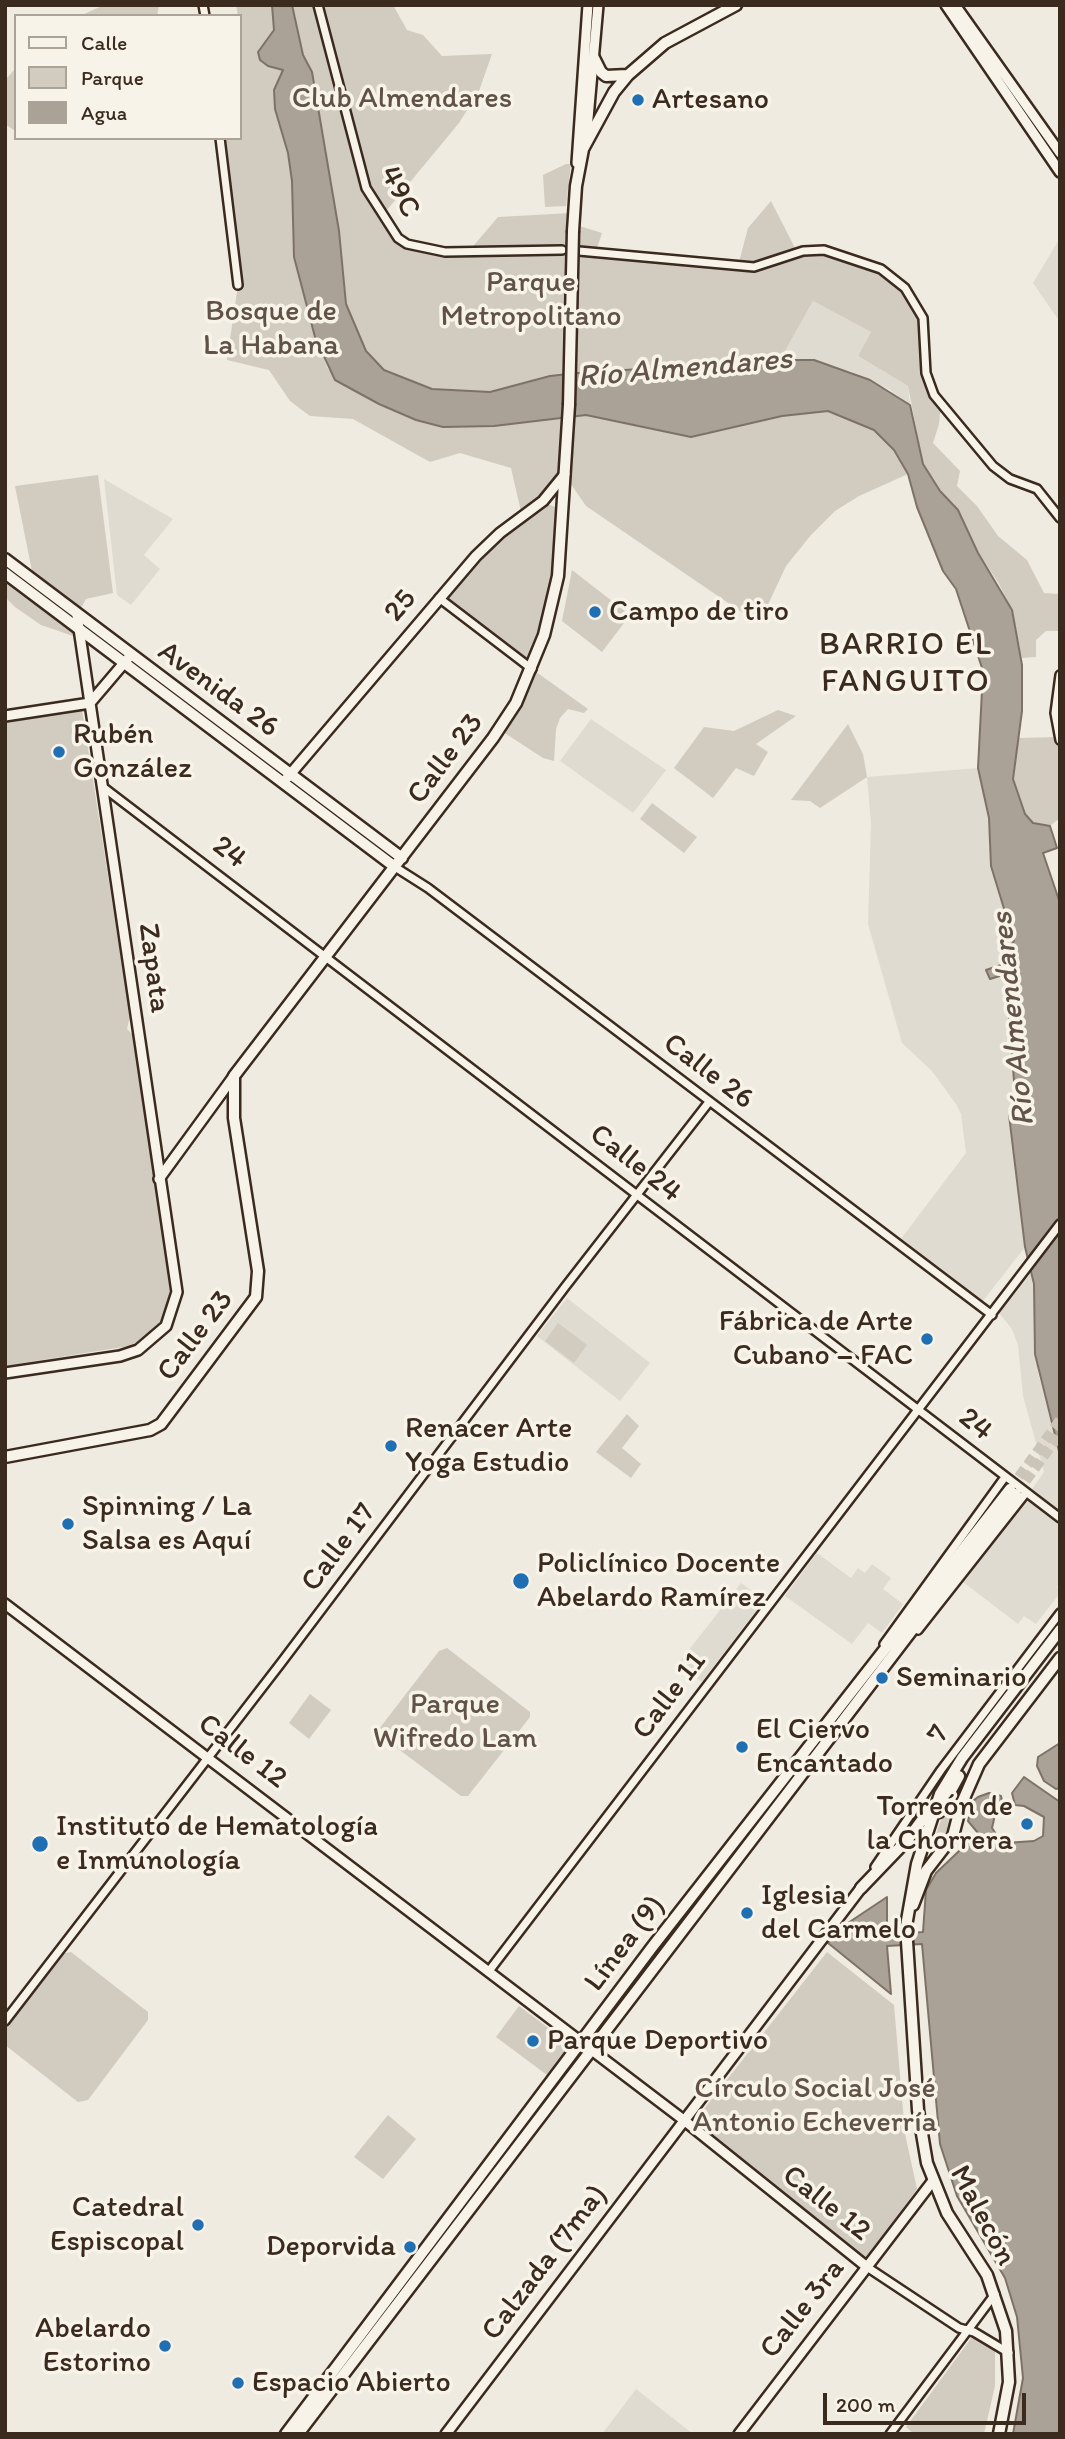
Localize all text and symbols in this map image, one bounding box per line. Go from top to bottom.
legend [14,14,242,140]
text: Calle [81,30,127,55]
text: Parque [81,65,144,90]
park label: Club Almendares [292,81,512,117]
place label: Artesano [652,82,769,118]
marker: Artesano [630,92,646,108]
text: Agua [81,100,127,125]
street label: 49C [371,160,427,224]
park label: Parque Metropolitano [440,265,622,336]
park label: Bosque de La Habana [203,294,339,364]
water label: Río Almendares [576,340,794,398]
street label: 25 [377,582,425,630]
place label: Campo de tiro [609,594,789,630]
marker: Campo de tiro [587,604,603,620]
district label: BARRIO EL FANGUITO [822,627,990,702]
street label: Avenida 26 [150,634,286,746]
street label: Calle 23 [400,706,492,812]
place label: Rubén González [73,717,192,788]
marker: Rubén González [51,744,67,760]
street label: 24 [205,828,253,878]
water label: Río Almendares [984,910,1044,1128]
street label: Zapata [129,921,177,1015]
street label: Calle 26 [655,1026,761,1118]
street label: Calle 24 [582,1117,688,1211]
street label: Calle 23 [150,1283,242,1389]
place label: Fábrica de Arte Cubano – FAC [719,1304,913,1374]
marker: Fábrica de Arte Cubano – FAC [919,1331,935,1347]
street label: 24 [951,1400,999,1450]
place label: Renacer Arte Yoga Estudio [405,1411,572,1482]
marker: Renacer Arte Yoga Estudio [383,1438,399,1454]
place label: Spinning / La Salsa es Aquí [82,1489,252,1560]
street label: Calle 17 [294,1497,384,1599]
marker: Spinning / La Salsa es Aquí [60,1516,76,1532]
place label: Policlínico Docente Abelardo Ramírez [537,1546,780,1616]
marker: Policlínico Docente Abelardo Ramírez [511,1571,531,1591]
street label: Calle 11 [625,1645,715,1747]
place label: Seminario [896,1660,1026,1696]
marker: Seminario [874,1670,890,1686]
park label: Parque Wifredo Lam [373,1687,537,1758]
street label: Calle 12 [190,1707,294,1797]
place label: El Ciervo Encantado [756,1712,893,1782]
street label: 7 [920,1718,958,1752]
marker: El Ciervo Encantado [734,1739,750,1755]
place label: Torreón de la Chorrera [866,1789,1013,1860]
place label: Instituto de Hematología e Inmunología [56,1809,378,1880]
marker: Torreón de la Chorrera [1019,1816,1035,1832]
marker: Instituto de Hematología e Inmunología [30,1834,50,1854]
place label: Iglesia del Carmelo [761,1878,916,1948]
street label: Línea (9) [577,1889,673,1999]
marker: Iglesia del Carmelo [739,1905,755,1921]
place label: Parque Deportivo [547,2023,768,2059]
marker: Parque Deportivo [525,2033,541,2049]
park label: Círculo Social José Antonio Echeverría [693,2071,937,2142]
street label: Calle 12 [774,2158,878,2250]
street label: Malecón [941,2160,1023,2272]
street label: Calzada (7ma) [475,2178,615,2348]
place label: Catedral Espiscopal [50,2190,184,2260]
marker: Catedral Espiscopal [190,2217,206,2233]
place label: Deporvida [266,2229,396,2265]
marker: Deporvida [402,2239,418,2255]
street label: Calle 3ra [753,2252,853,2366]
place label: Abelardo Estorino [35,2311,151,2382]
marker: Abelardo Estorino [157,2338,173,2354]
place label: Espacio Abierto [252,2365,451,2401]
marker: Espacio Abierto [230,2375,246,2391]
scale bar [827,2380,1030,2424]
text: 200 m [836,2392,895,2417]

